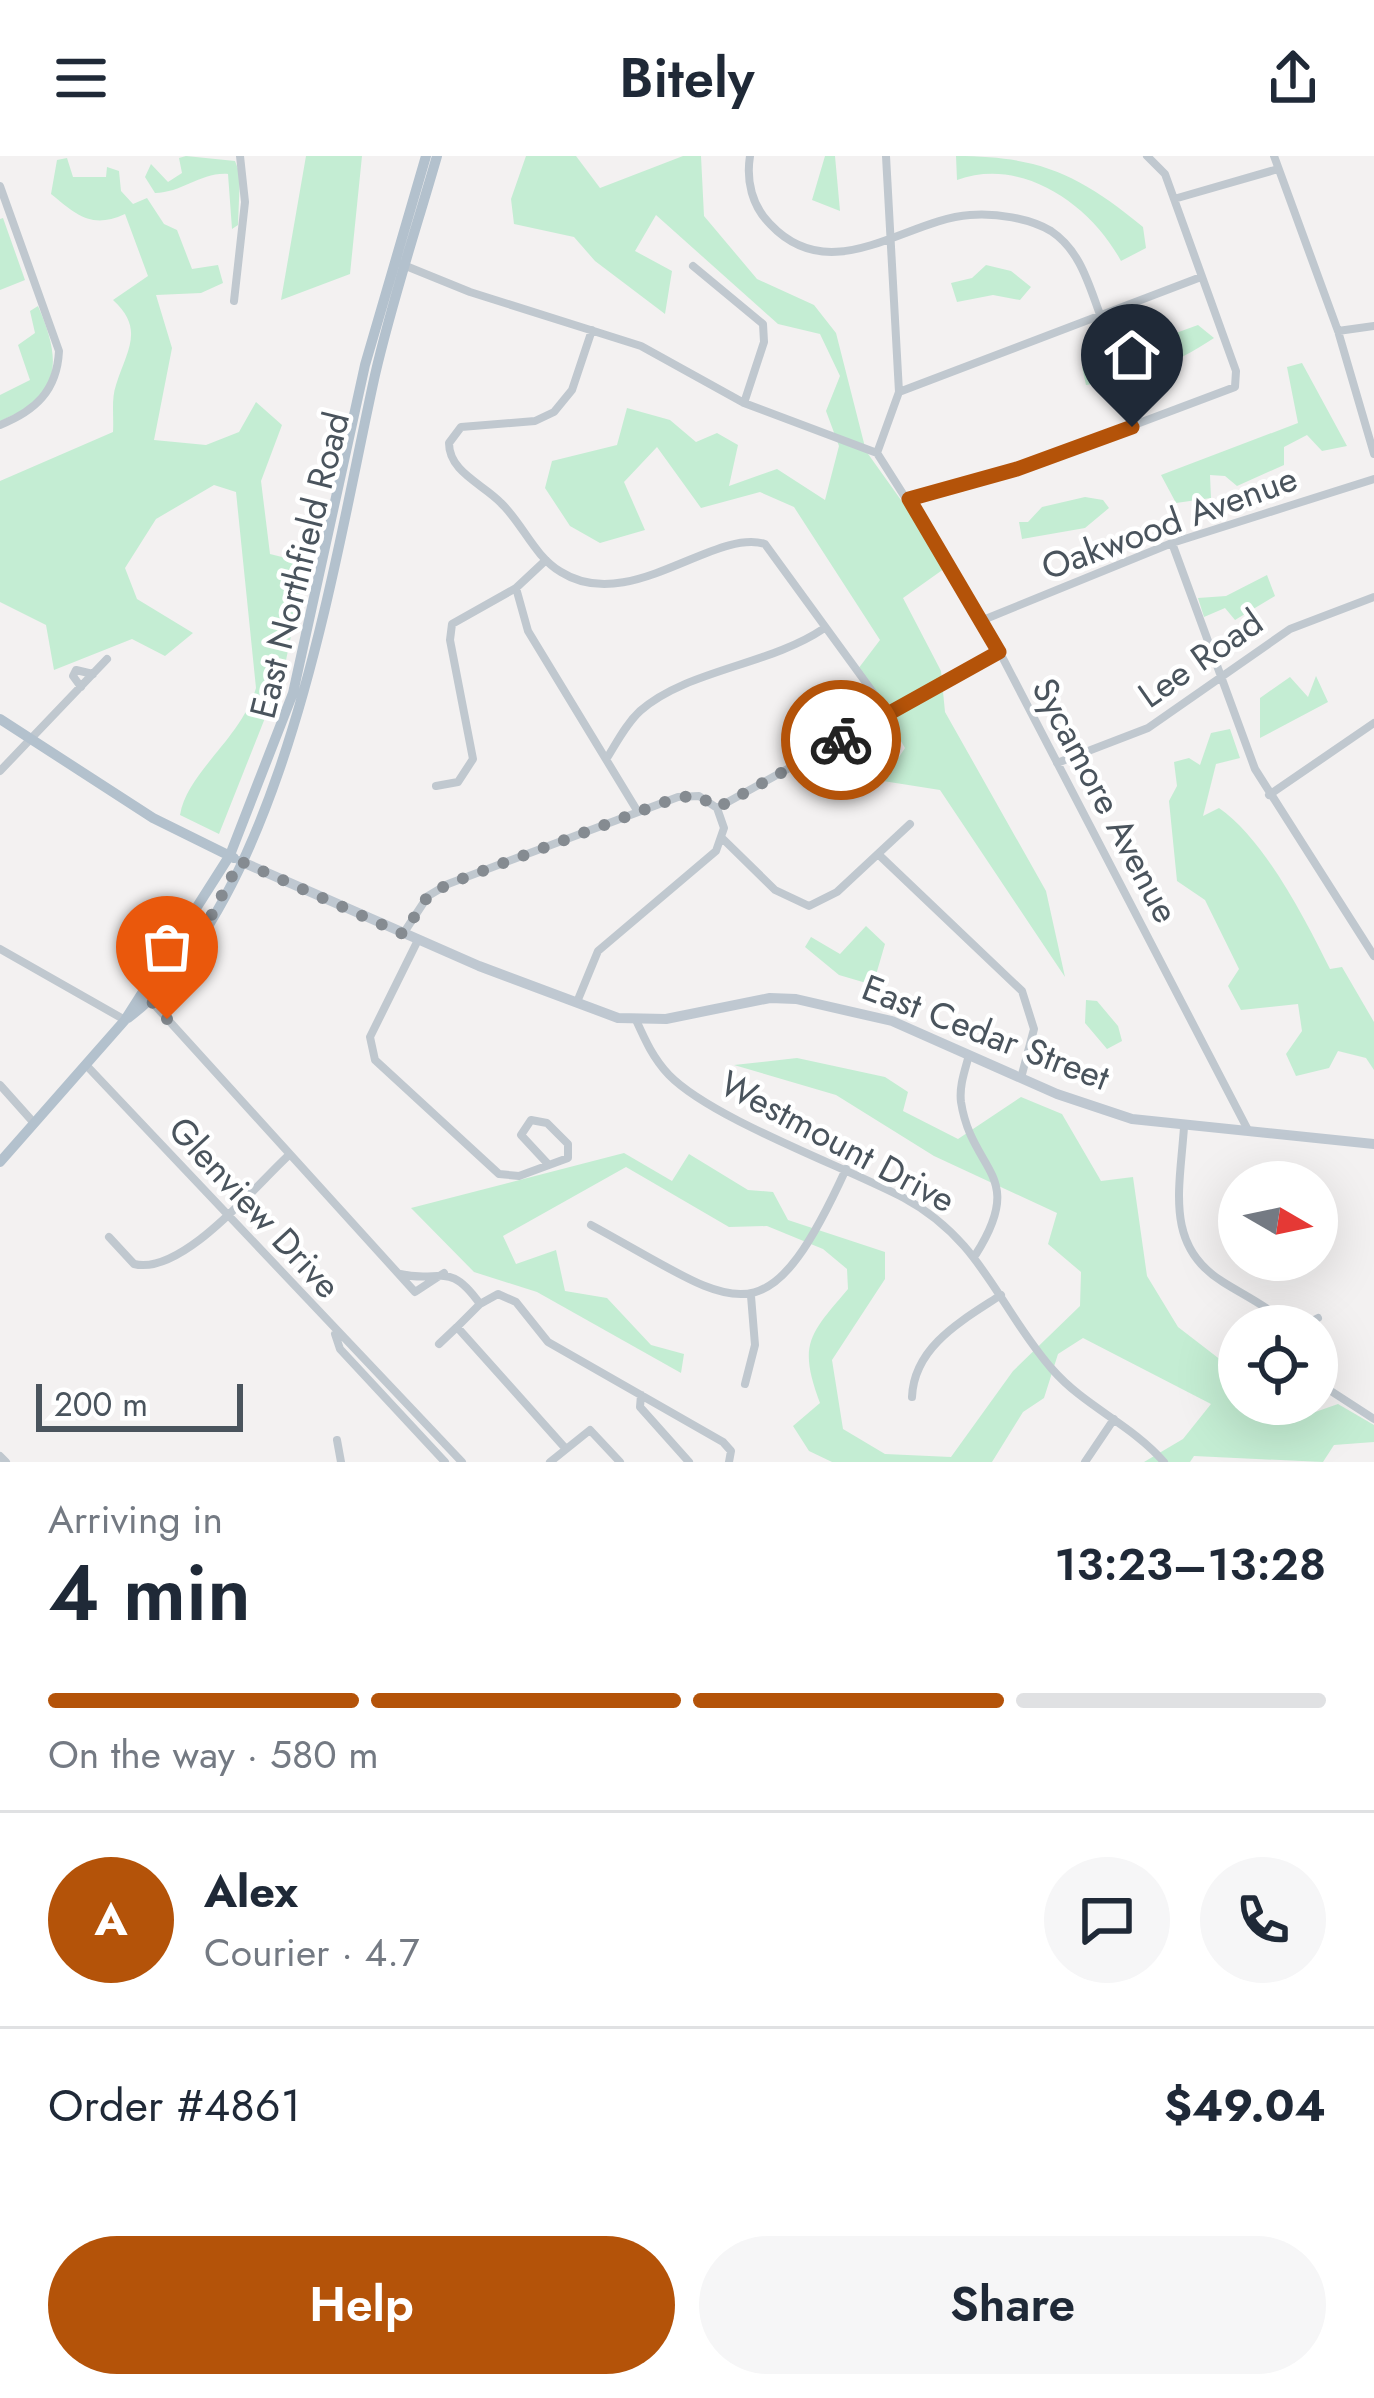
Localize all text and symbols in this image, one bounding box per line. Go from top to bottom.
text: Bitely [619,39,755,117]
icon: menu [48,45,114,111]
icon: share [1260,45,1326,111]
pin [1081,304,1183,427]
icon: home [1099,322,1165,388]
street label: East Northfield Road [236,406,362,724]
street label: Oakwood Avenue [1034,452,1304,592]
street label: Lee Road [1127,596,1273,720]
street label: Sycamore Avenue [1020,668,1192,932]
courier [781,680,901,800]
icon: bike [808,707,874,773]
pin [116,896,218,1019]
icon: bag [134,914,200,980]
street label: East Cedar Street [855,961,1118,1103]
street label: Westmount Drive [711,1057,965,1225]
street label: Glenview Drive [157,1104,353,1310]
north arrow [1218,1161,1338,1281]
map controls [1218,1161,1338,1425]
button: locate [1218,1305,1338,1425]
scale bar [36,1378,243,1431]
text: 200 m [54,1381,148,1428]
text: Arriving in [48,1491,223,1548]
text: 13:23–13:28 [1055,1532,1326,1597]
text: 4 min [48,1537,251,1649]
text: On the way · 580 m [48,1726,379,1783]
button: chat [1044,1857,1170,1983]
button: phone [1200,1857,1326,1983]
text: Alex [204,1859,298,1924]
text: A [94,1887,128,1952]
text: Courier · 4.7 [204,1924,419,1981]
text: Order #4861 [48,2073,301,2138]
text: $49.04 [1164,2073,1326,2138]
button: Help [48,2236,675,2374]
button: Share [699,2236,1326,2374]

